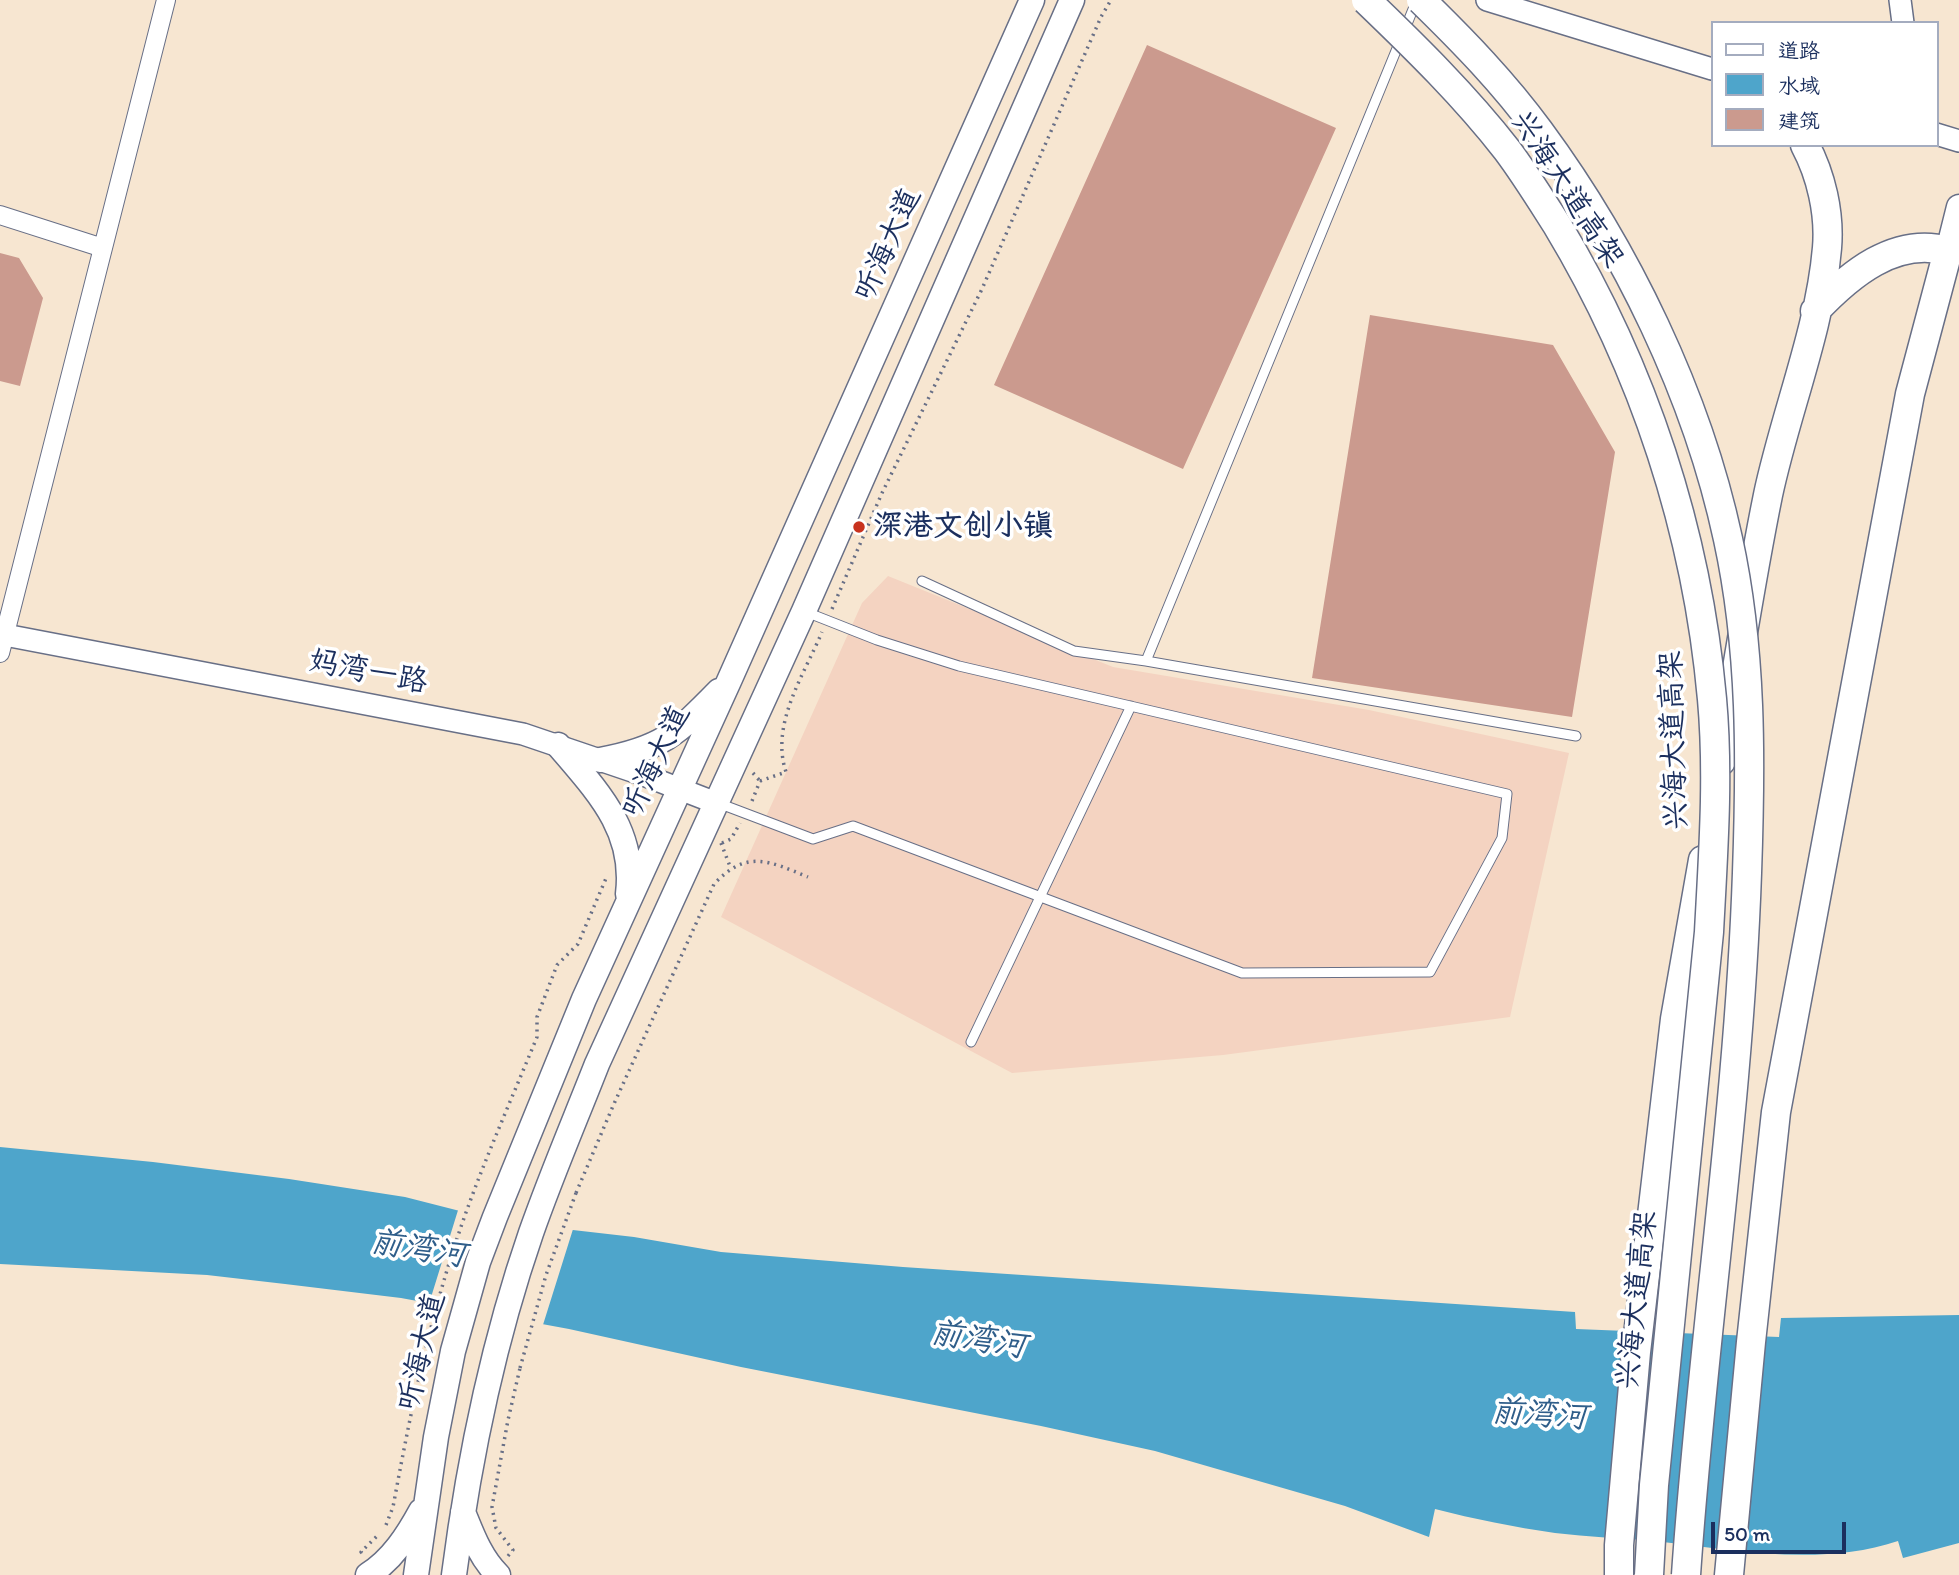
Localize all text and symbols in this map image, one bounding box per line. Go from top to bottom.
legend [1710,21,1938,147]
text: 道路 [1778,38,1820,63]
text: 水域 [1778,73,1820,98]
street label: 兴海大道高架 [1502,105,1630,275]
text: 建筑 [1778,108,1820,133]
street label: 听海大道 [848,183,930,307]
place label: 深港文创小镇 [873,509,1053,545]
marker: 深港文创小镇 [851,519,867,535]
street label: 妈湾一路 [306,644,430,702]
street label: 兴海大道高架 [1654,649,1696,831]
street label: 听海大道 [615,700,699,824]
street label: 兴海大道高架 [1611,1209,1665,1391]
water label: 前湾河 [368,1224,468,1276]
street label: 听海大道 [392,1289,454,1415]
water label: 前湾河 [928,1315,1028,1367]
water label: 前湾河 [1490,1393,1588,1439]
scale bar [1714,1508,1849,1552]
text: 50 m [1724,1521,1770,1546]

